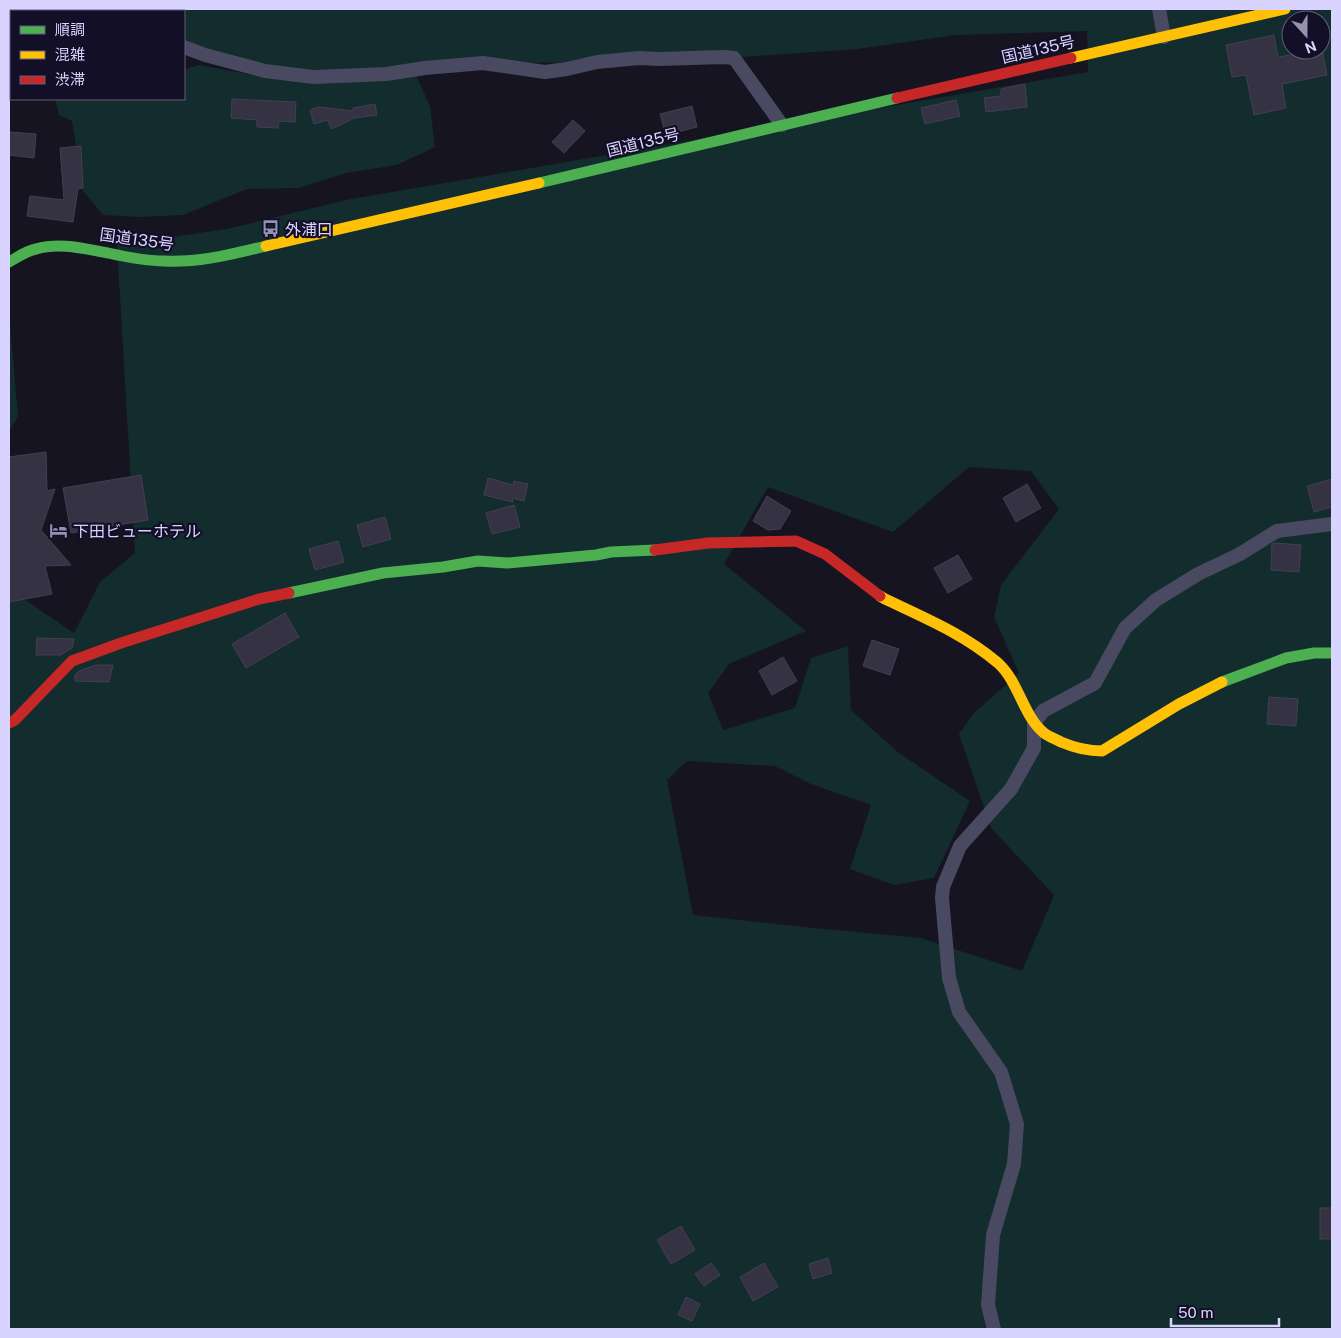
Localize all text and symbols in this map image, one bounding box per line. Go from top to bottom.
legend [10,10,185,100]
north arrow [1281,10,1331,60]
text: 順調 [55,21,85,38]
street label: 国道135号 [1000,32,1077,67]
text: N [1303,38,1319,57]
text: 混雑 [55,46,85,63]
text: 渋滞 [55,71,85,88]
street label: 国道135号 [605,124,682,161]
bus stop icon: 外浦口 [261,219,281,239]
place label: 外浦口 [285,220,333,239]
street label: 国道135号 [99,225,175,254]
hotel icon: 下田ビューホテル [49,521,69,541]
place label: 下田ビューホテル [73,522,201,541]
scale bar [1171,1296,1278,1328]
text: 50 m [1178,1304,1213,1321]

